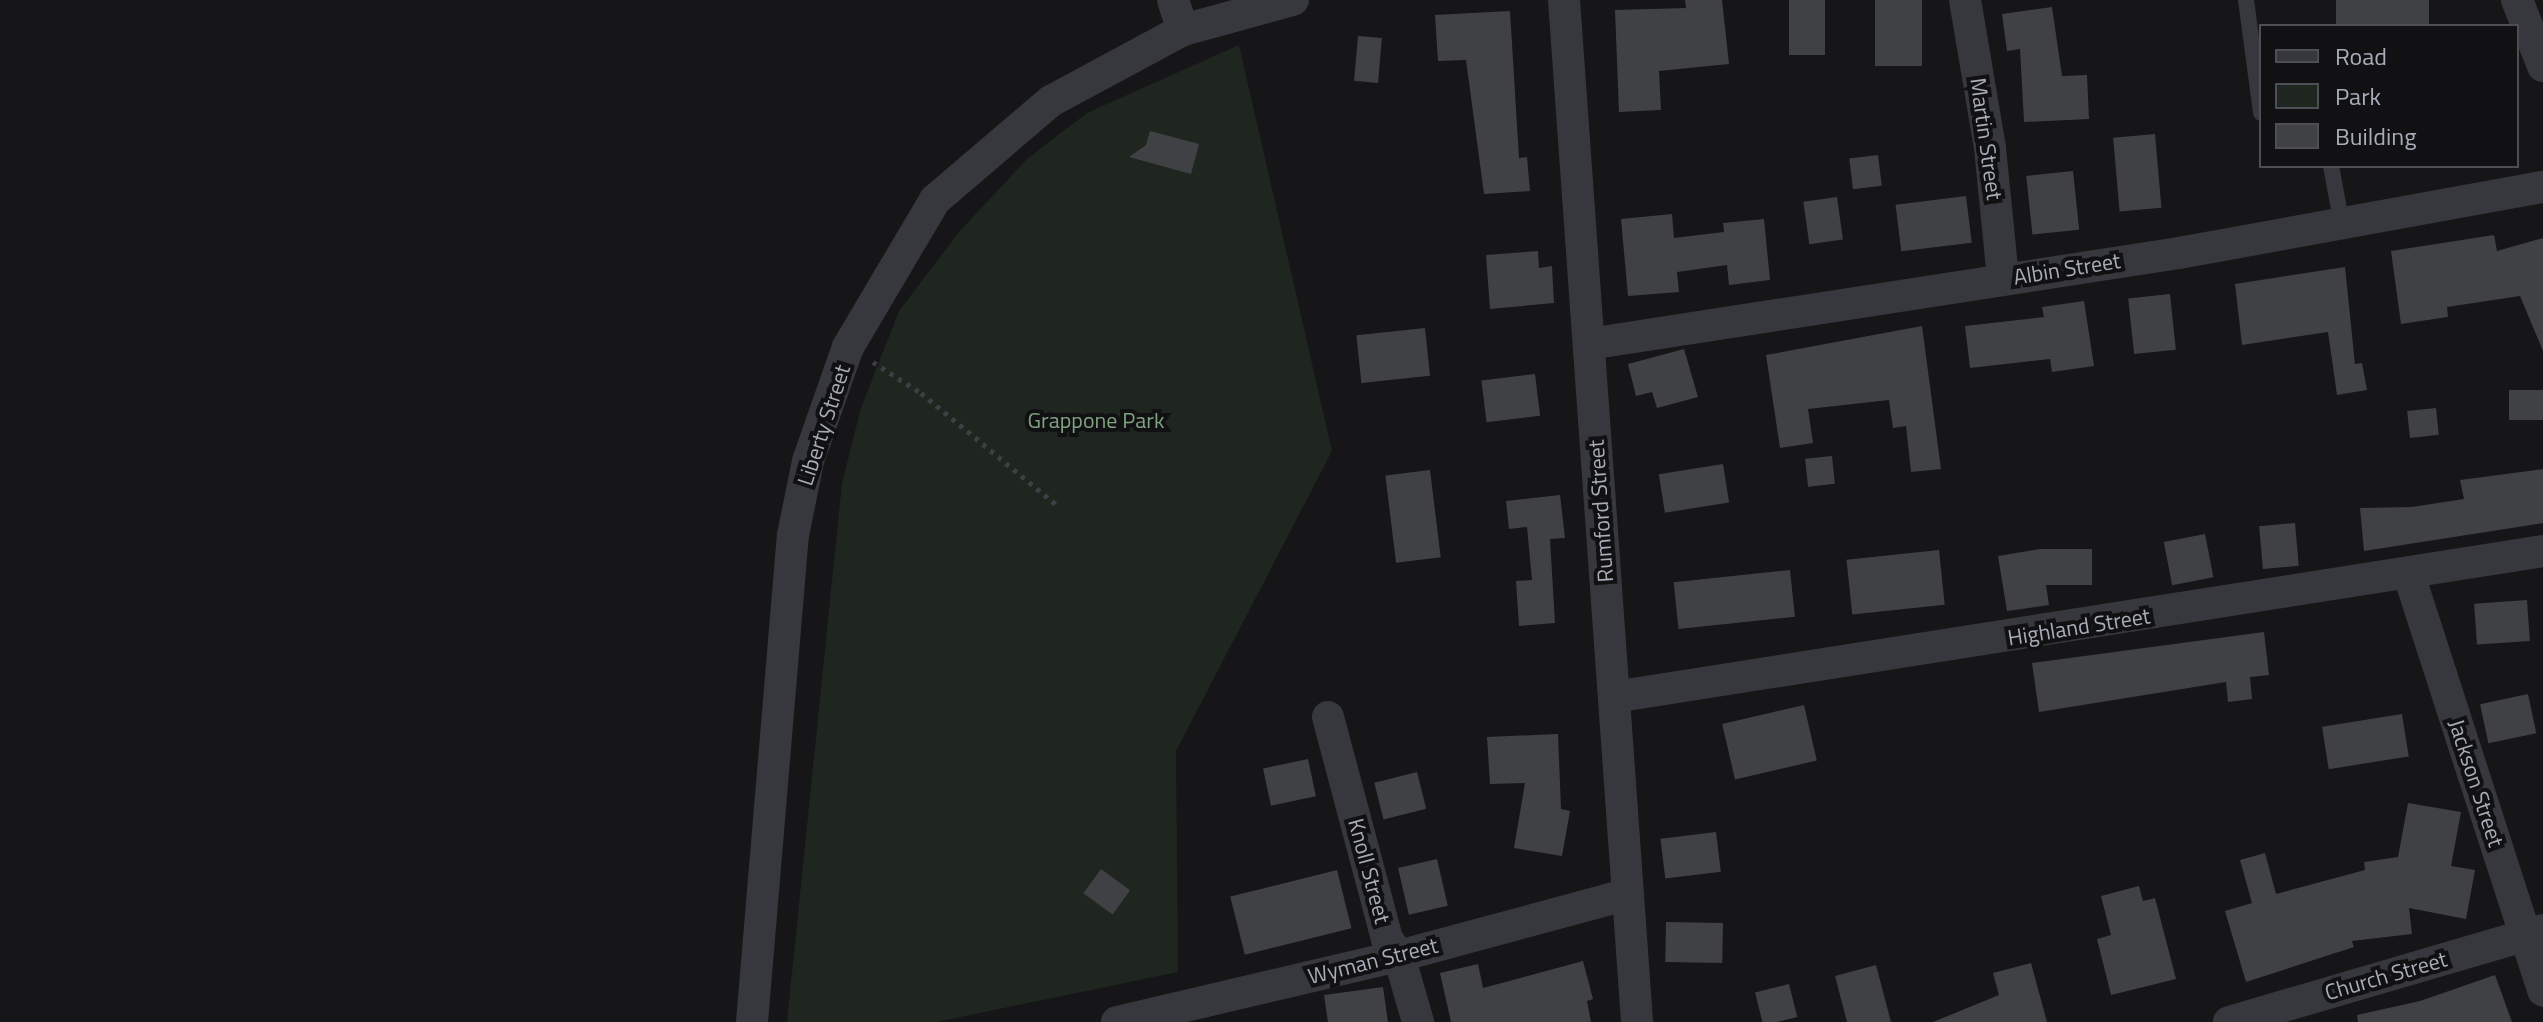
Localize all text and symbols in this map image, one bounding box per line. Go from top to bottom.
legend [2259,24,2519,168]
text: Road [2335,38,2387,74]
street label: Martin Street [1964,76,2008,202]
text: Park [2335,78,2381,114]
text: Building [2335,118,2417,154]
street label: Albin Street [2012,248,2122,290]
street label: Liberty Street [792,361,856,489]
park label: Grappone Park [1028,408,1164,434]
street label: Rumford Street [1583,439,1619,583]
street label: Highland Street [2006,603,2152,651]
street label: Jackson Street [2443,716,2509,850]
street label: Knoll Street [1342,816,1396,926]
street label: Wyman Street [1305,932,1441,990]
street label: Church Street [2322,946,2450,1006]

